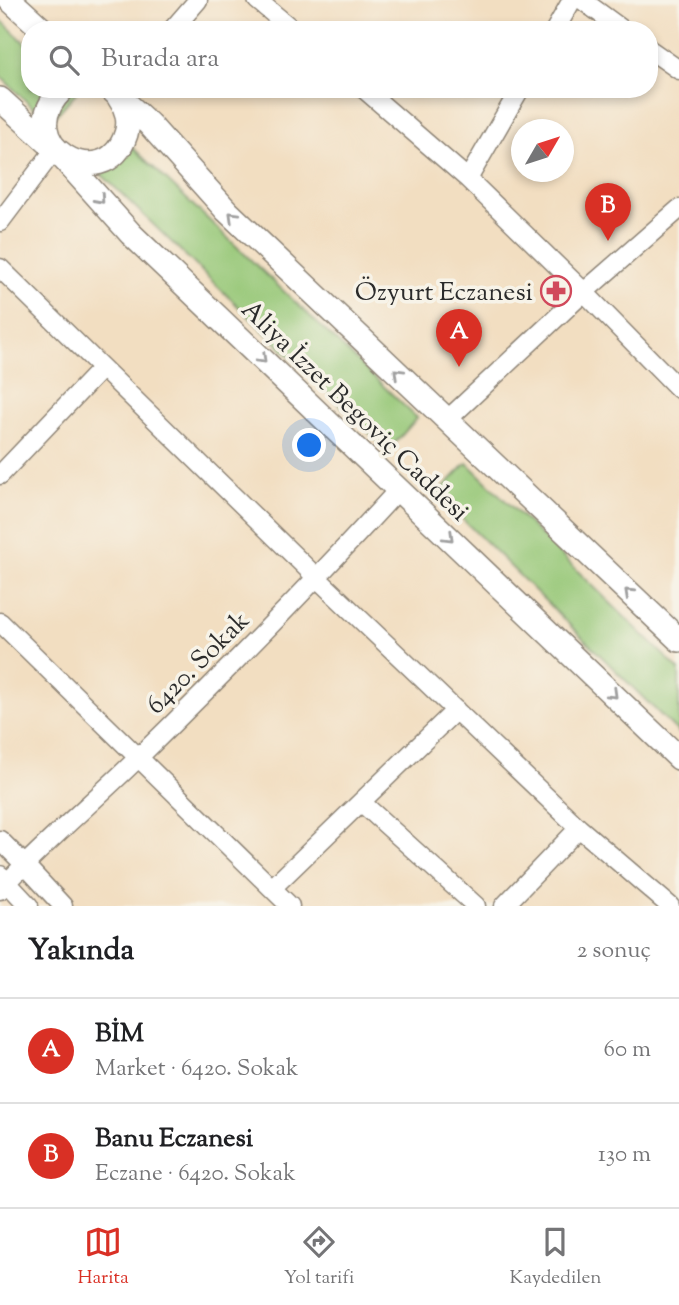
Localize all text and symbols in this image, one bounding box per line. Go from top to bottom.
search box [21,21,658,98]
icon: search [45,41,83,79]
text: Burada ara [101,41,219,78]
north arrow [511,119,574,182]
pin: B [585,183,631,241]
one-way arrow [92,191,104,204]
one-way arrow [228,211,241,224]
pharmacy icon: Özyurt Eczanesi [539,274,573,308]
place label: Özyurt Eczanesi [355,275,533,312]
street label: Aliya İzzet Begoviç Caddesi [236,293,476,527]
pin: A [436,309,482,367]
one-way arrow [254,350,267,363]
one-way arrow [393,368,406,381]
your location [292,428,326,462]
one-way arrow [440,528,453,541]
one-way arrow [625,589,638,602]
street label: 6420. Sokak [139,604,259,724]
one-way arrow [605,686,618,699]
text: Yakında [28,930,134,973]
text: 2 sonuç [577,935,651,968]
text: BİM [95,1016,144,1053]
text: A [42,1034,60,1067]
text: 60 m [603,1034,651,1067]
text: Market · 6420. Sokak [95,1053,299,1086]
text: Banu Eczanesi [95,1121,253,1158]
text: B [44,1139,58,1172]
text: 130 m [598,1139,651,1172]
text: Eczane · 6420. Sokak [95,1158,296,1191]
tab: Harita [77,1223,129,1292]
tab: Yol tarifi [284,1223,354,1292]
tab: Kaydedilen [509,1223,602,1292]

